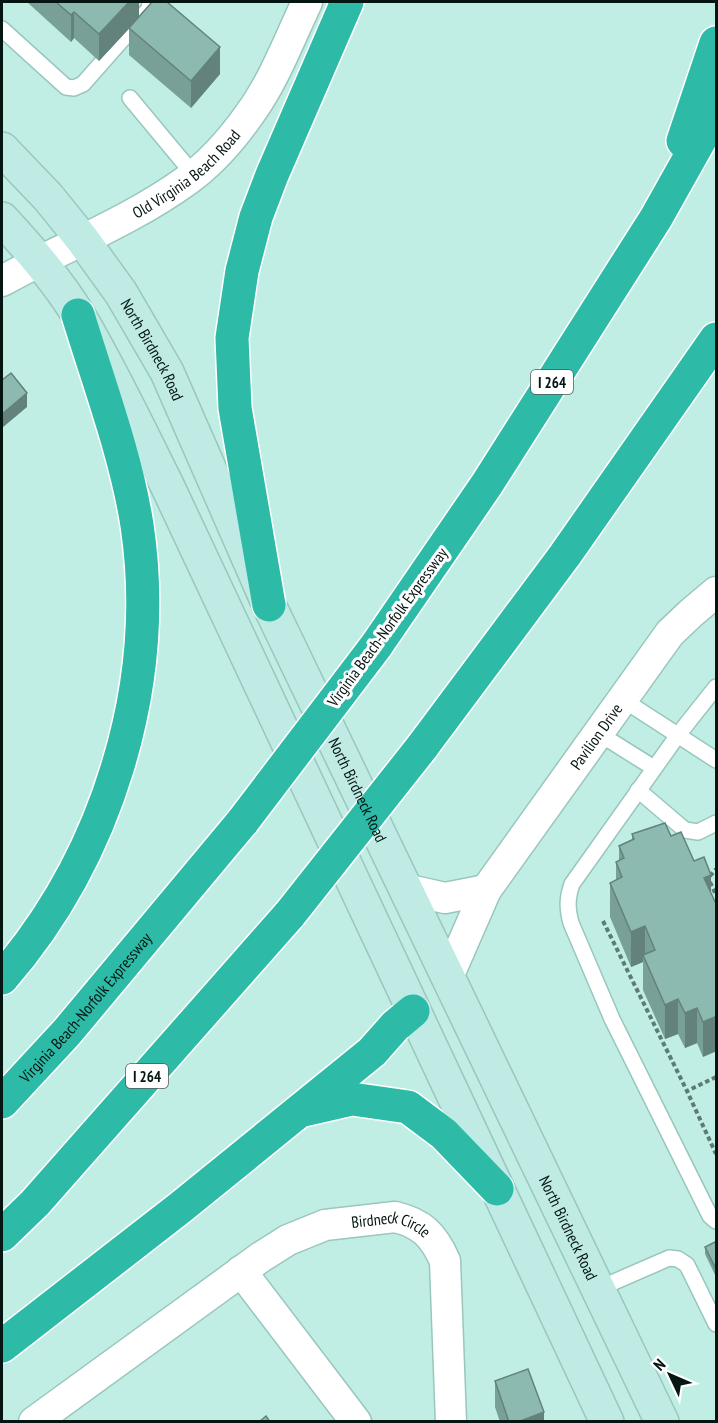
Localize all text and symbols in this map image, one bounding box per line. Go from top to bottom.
street label: Old Virginia Beach Road [129,125,244,223]
street label: North Birdneck Road [116,295,188,404]
road number: I 264 [531,370,573,394]
street label: Virginia Beach-Norfolk Expressway [322,544,451,711]
street label: Pavilion Drive [566,699,626,773]
street label: North Birdneck Road [324,734,392,845]
street label: Virginia Beach-Norfolk Expressway [14,928,156,1088]
road number: I 264 [126,1064,168,1088]
street label: North Birdneck Road [535,1172,602,1283]
street label: Birdneck Circle [350,1207,435,1241]
north arrow [640,1345,700,1405]
text: N [649,1355,669,1375]

